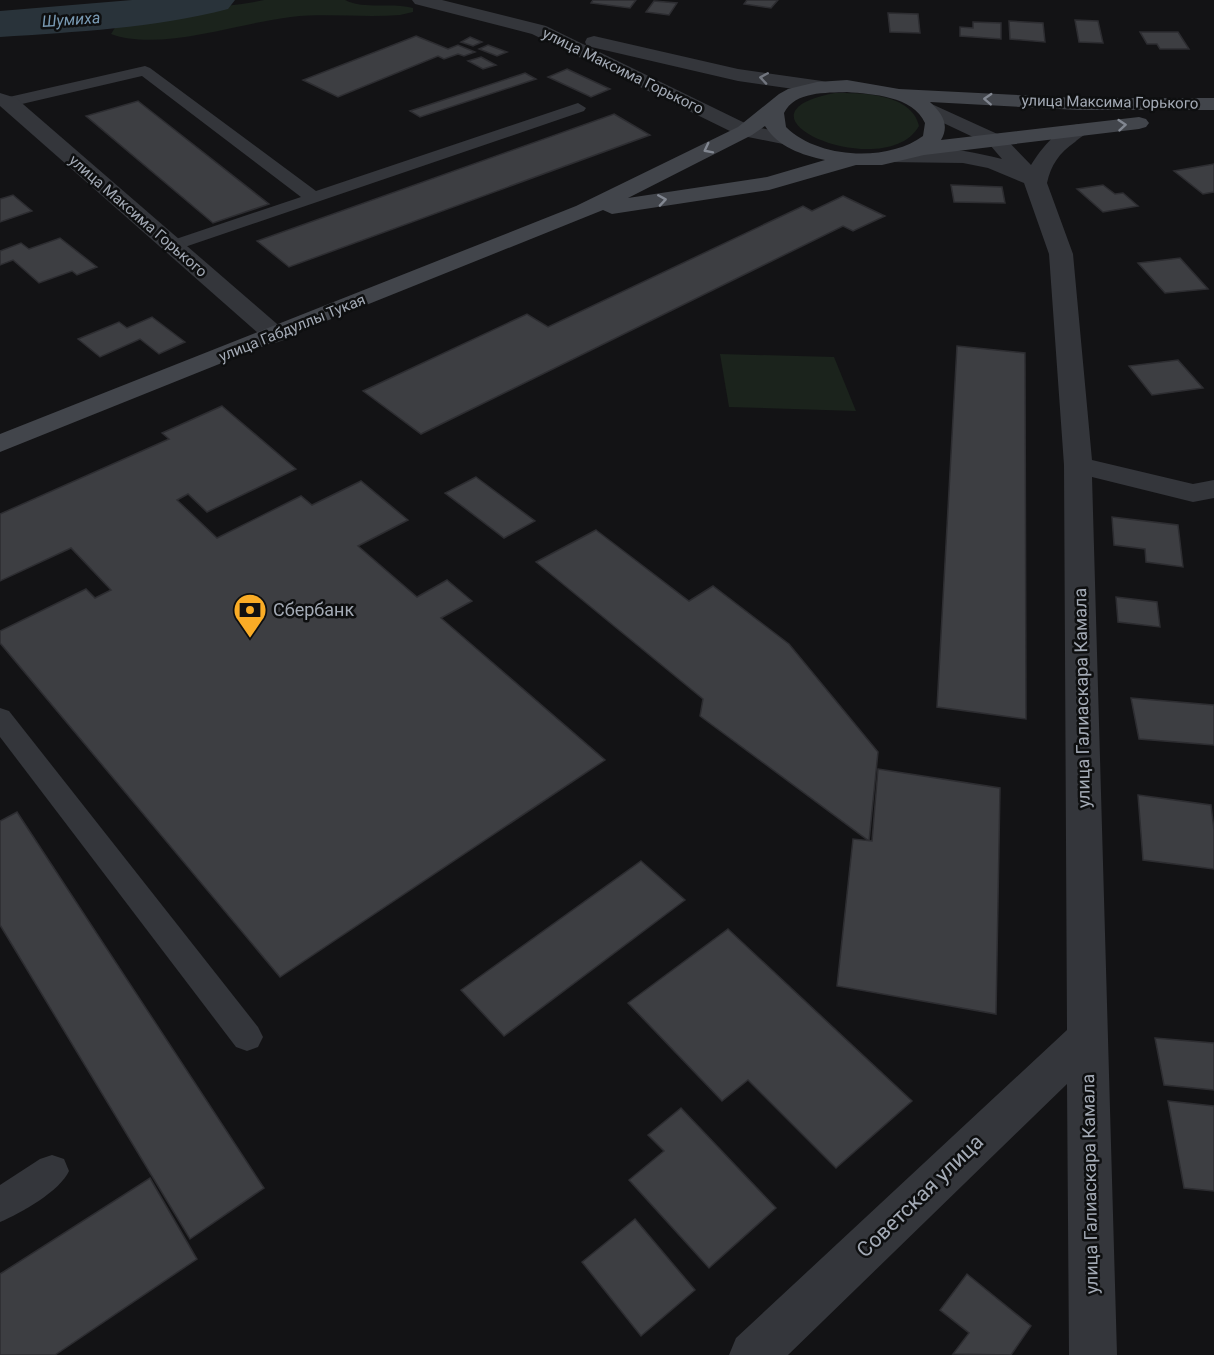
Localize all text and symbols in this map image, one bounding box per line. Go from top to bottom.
water label: Шумиха [41,8,101,31]
street label: улица Максима Горького [540,24,706,118]
one-way arrow [759,73,768,85]
street label: улица Максима Горького [1021,91,1199,113]
one-way arrow [983,93,992,106]
one-way arrow [1117,119,1126,132]
one-way arrow [704,142,715,154]
street label: улица Максима Горького [65,151,211,281]
one-way arrow [658,194,667,206]
street label: улица Габдуллы Тукая [216,290,368,366]
street label: улица Галиаскара Камала [1069,588,1094,808]
bank icon: Сбербанк [232,592,268,639]
place label: Сбербанк [273,599,354,620]
street label: улица Галиаскара Камала [1077,1074,1102,1294]
street label: Советская улица [852,1130,988,1262]

